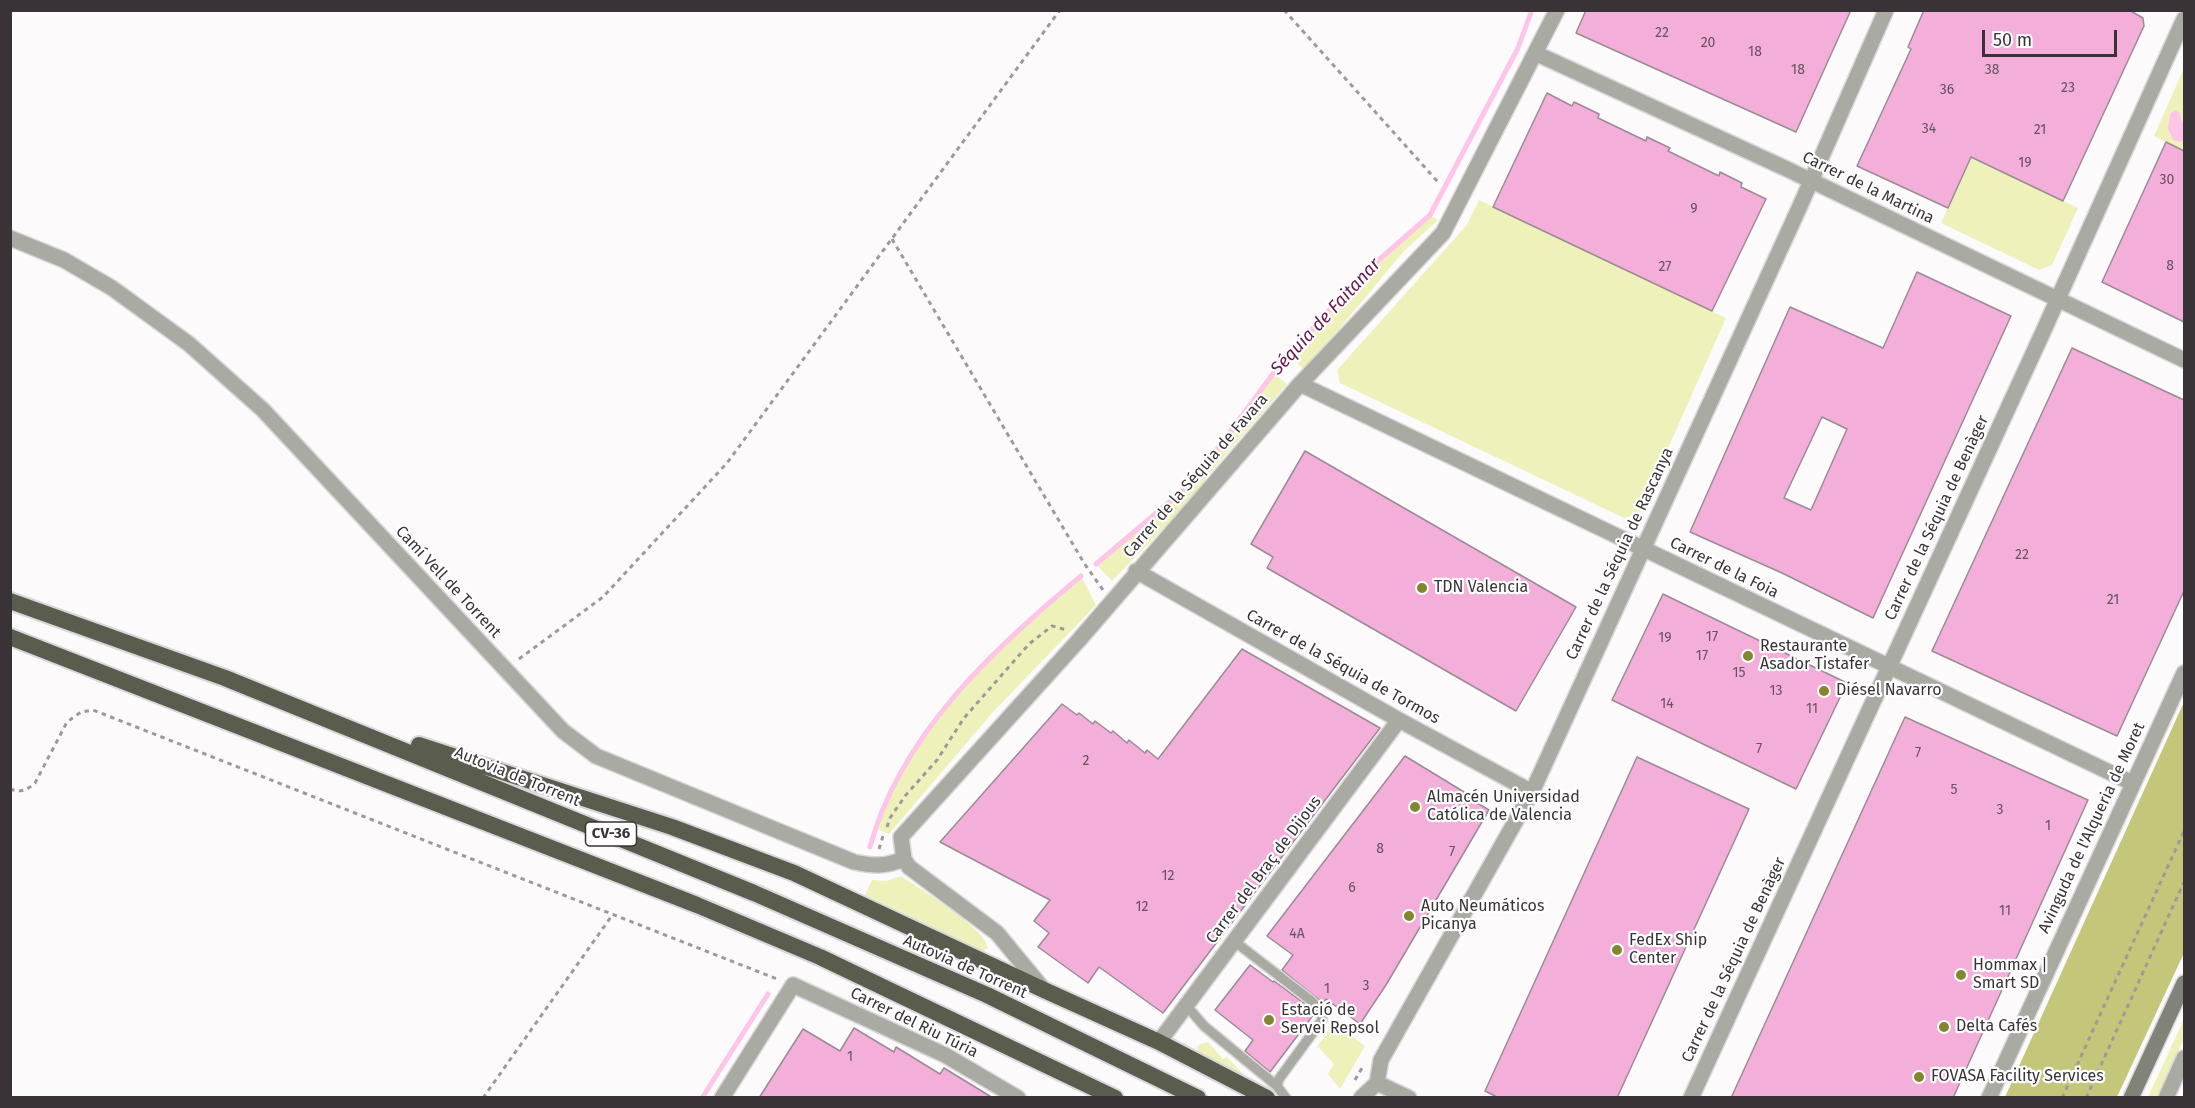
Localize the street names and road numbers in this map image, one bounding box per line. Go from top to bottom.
street label: Carrer de la Martina [1799,148,1937,228]
street label: Carrer de la Séquia de Favara [1120,390,1272,562]
street label: Carrer de la Séquia de Benàger [1881,412,1993,624]
street label: Carrer de la Séquia de Rascanya [1562,445,1678,663]
street label: Camí Vell de Torrent [391,522,505,642]
street label: Carrer de la Foia [1667,533,1781,603]
street label: Carrer de la Séquia de Tormos [1243,606,1443,728]
street label: Avinguda de l'Alqueria de Moret [2035,720,2149,936]
street label: Autovia de Torrent [451,743,583,811]
street label: Carrer del Braç de Dijous [1202,792,1326,948]
road number: CV-36 [586,822,636,846]
street label: Carrer de la Séquia de Benàger [1678,854,1790,1066]
street label: Autovia de Torrent [900,931,1030,1003]
street label: Carrer del Riu Túria [847,984,981,1062]

